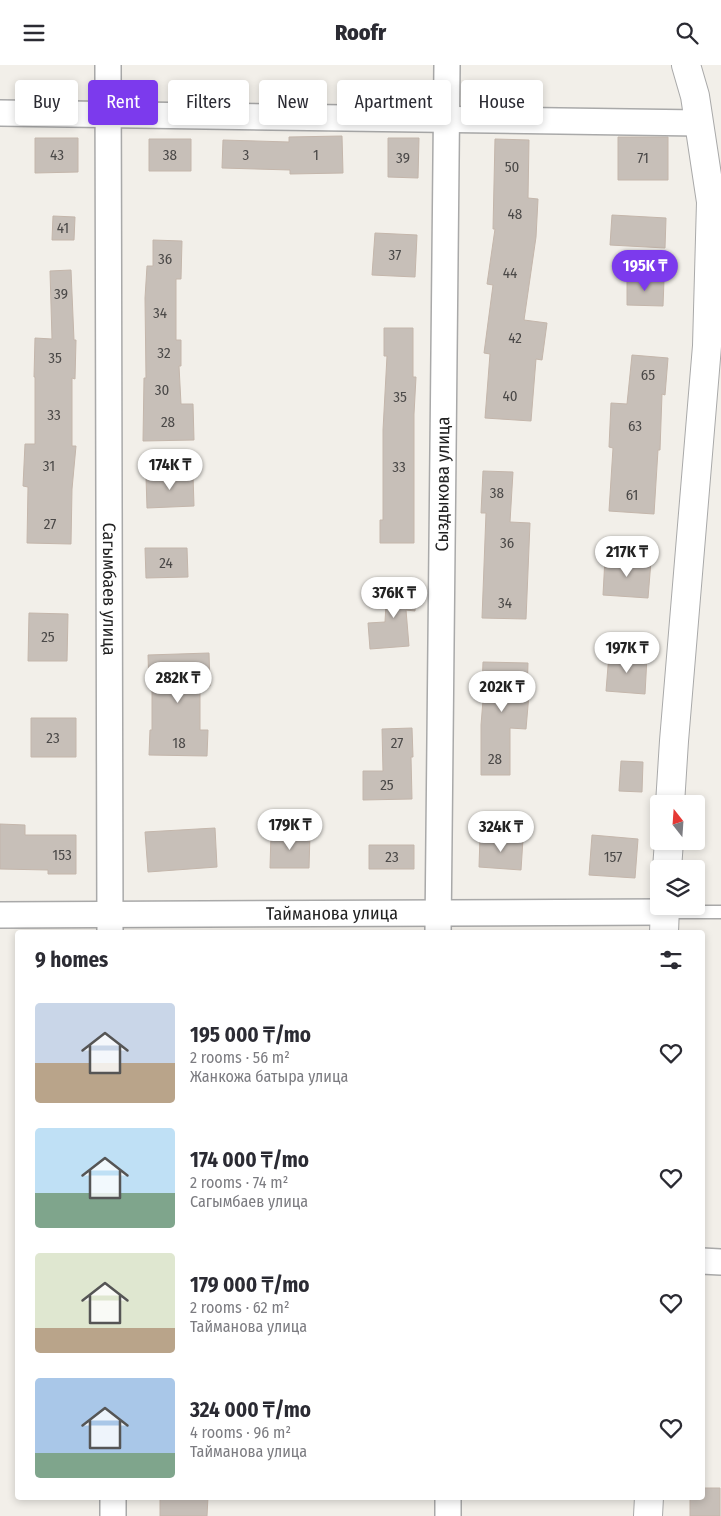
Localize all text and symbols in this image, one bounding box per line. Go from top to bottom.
icon: menu [20,19,48,47]
text: Roofr [335,19,386,46]
icon: search [673,19,701,47]
chip: Buy [15,80,78,125]
chip: Rent [88,80,158,125]
chip: Filters [168,80,249,125]
chip: New [259,80,327,125]
chip: Apartment [337,80,451,125]
chip: House [461,80,543,125]
house number: 43 [50,146,64,164]
house number: 38 [163,146,177,164]
house number: 3 [243,146,250,164]
house number: 1 [313,146,319,164]
house number: 39 [396,149,410,167]
house number: 71 [637,149,649,167]
house number: 50 [505,158,519,176]
house number: 48 [508,205,522,223]
house number: 41 [57,219,69,237]
house number: 37 [389,246,401,264]
pin: 195K ₸ [604,249,686,292]
house number: 36 [158,250,172,268]
text: 195K ₸ [623,256,667,275]
house number: 44 [503,264,517,282]
house number: 39 [54,285,68,303]
house number: 34 [153,304,167,322]
house number: 42 [508,329,522,347]
house number: 32 [157,344,171,362]
house number: 35 [48,349,62,367]
house number: 65 [641,366,655,384]
house number: 30 [155,381,169,399]
house number: 40 [502,387,518,405]
house number: 35 [393,388,407,406]
house number: 33 [47,406,61,424]
house number: 28 [161,413,175,431]
street label: Сыздыкова улица [431,416,454,551]
house number: 63 [628,417,642,435]
pin: 174K ₸ [129,449,211,491]
text: 174K ₸ [149,455,191,474]
house number: 31 [43,457,55,475]
house number: 33 [392,458,406,476]
house number: 38 [490,484,504,502]
house number: 61 [626,486,638,504]
house number: 27 [44,515,56,533]
street label: Сагымбаев улица [98,522,120,656]
house number: 36 [500,534,514,552]
pin: 217K ₸ [586,535,668,578]
text: 217K ₸ [606,542,648,561]
house number: 24 [159,554,173,572]
pin: 376K ₸ [353,577,435,619]
text: 376K ₸ [372,583,416,602]
house number: 34 [498,594,512,612]
house number: 25 [41,628,55,646]
pin: 197K ₸ [586,631,668,674]
text: 197K ₸ [605,638,649,657]
pin: 282K ₸ [137,661,219,704]
text: 282K ₸ [156,668,200,687]
pin: 202K ₸ [461,671,543,713]
text: 202K ₸ [480,677,524,696]
house number: 23 [46,729,60,747]
house number: 18 [172,734,186,752]
house number: 27 [391,734,403,752]
house number: 28 [488,750,502,768]
house number: 25 [380,776,394,794]
north arrow [650,795,705,850]
map controls [650,795,705,915]
pin: 179K ₸ [249,809,331,851]
pin: 324K ₸ [460,811,542,853]
text: 179K ₸ [268,815,312,834]
text: 324K ₸ [479,817,523,836]
house number: 153 [52,846,72,864]
house number: 23 [385,848,399,866]
house number: 157 [604,848,622,866]
button: layers [650,860,705,915]
street label: Тайманова улица [266,902,398,925]
icon: filters [657,946,685,974]
text: 9 homes [35,947,108,973]
text: 195 000 ₸/mo [190,1022,311,1048]
icon: home [75,1023,135,1083]
icon: heart [657,1039,685,1067]
text: 2 rooms · 56 m² [190,1048,290,1067]
text: Жанкожа батыра улица [190,1067,348,1086]
text: 174 000 ₸/mo [190,1147,309,1173]
icon: home [75,1148,135,1208]
icon: heart [657,1164,685,1192]
text: 2 rooms · 74 m² [190,1173,288,1192]
text: Сагымбаев улица [190,1192,308,1211]
text: 179 000 ₸/mo [190,1272,310,1298]
icon: home [75,1273,135,1333]
icon: heart [657,1289,685,1317]
text: 2 rooms · 62 m² [190,1298,289,1317]
text: Тайманова улица [190,1317,307,1336]
text: 324 000 ₸/mo [190,1397,311,1423]
icon: home [75,1398,135,1458]
icon: heart [657,1414,685,1442]
text: 4 rooms · 96 m² [190,1423,291,1442]
text: Тайманова улица [190,1442,307,1461]

